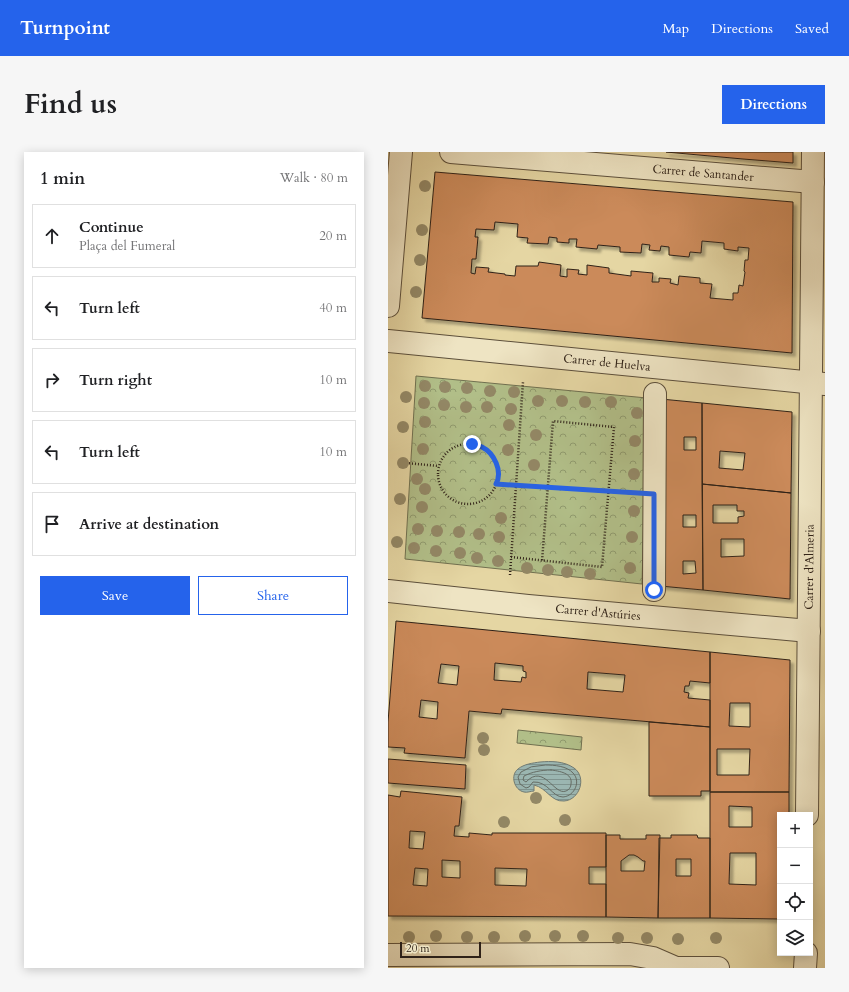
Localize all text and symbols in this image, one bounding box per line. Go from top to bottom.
text: Turnpoint [20,15,110,41]
text: Map [663,19,689,38]
text: Directions [711,19,773,38]
text: Saved [795,19,829,38]
text: Find us [24,85,117,123]
button: Directions [722,85,825,124]
street label: Carrer de Santander [652,161,755,185]
text: 1 min [40,167,85,190]
text: Walk · 80 m [280,169,348,187]
text: Continue [79,217,144,237]
icon: ahead [41,225,63,247]
text: 20 m [319,227,347,245]
text: Plaça del Fumeral [79,237,175,255]
icon: left [41,297,63,319]
text: Turn left [79,298,140,318]
text: 40 m [319,299,347,317]
street label: Carrer de Huelva [563,350,652,375]
icon: right [41,369,63,391]
text: Turn right [79,370,152,390]
text: 10 m [319,371,347,389]
route end [463,435,481,453]
icon: left [41,441,63,463]
text: Turn left [79,442,140,462]
text: 10 m [319,443,347,461]
icon: arrive [41,513,63,535]
text: Arrive at destination [79,514,219,534]
street label: Carrer d'Almeria [801,523,818,610]
button: Save [40,576,190,615]
button: Share [198,576,348,615]
route start [645,581,663,599]
street label: Carrer d'Astúries [555,600,641,624]
map controls [777,812,813,956]
button: + [777,812,813,848]
button: − [777,848,813,884]
button: locate [777,884,813,920]
button: layers [777,920,813,956]
scale bar [400,940,481,959]
text: 20 m [406,941,430,956]

